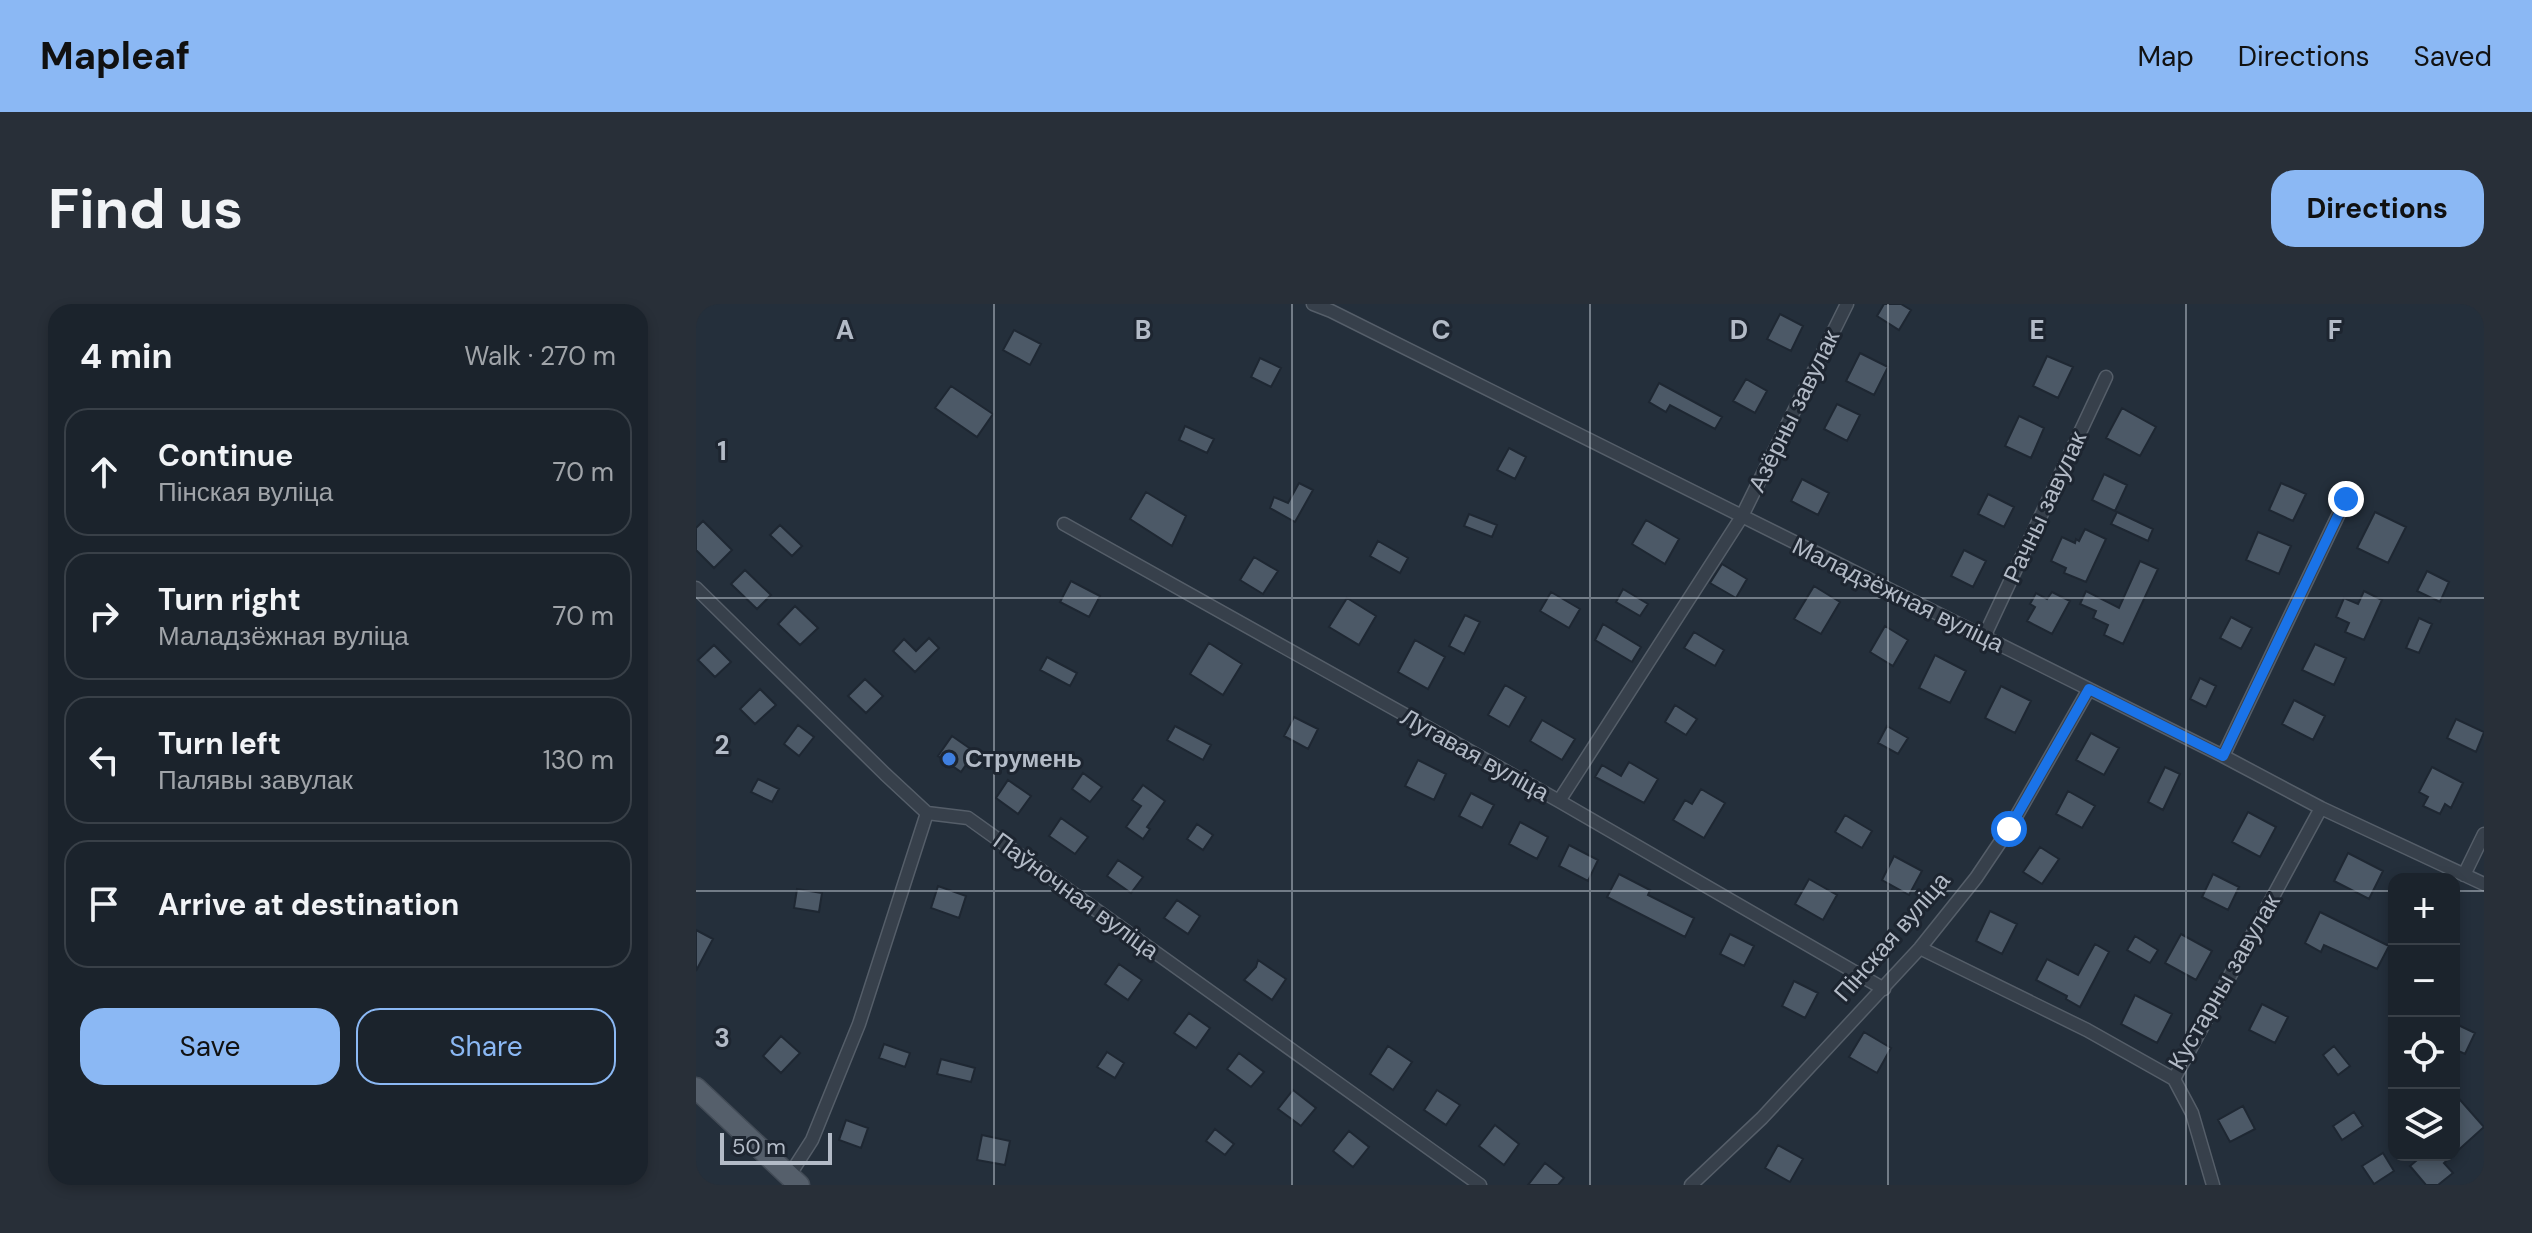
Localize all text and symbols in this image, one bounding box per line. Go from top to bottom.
text: Mapleaf [40,31,190,81]
text: Map [2137,38,2194,75]
text: Directions [2238,38,2370,75]
text: Saved [2414,38,2492,75]
button: Directions [2271,170,2484,247]
text: Find us [48,172,243,245]
text: A [836,313,854,347]
text: B [1135,313,1151,347]
text: C [1431,313,1451,347]
text: D [1730,313,1748,347]
text: E [2029,313,2045,347]
text: F [2328,313,2342,347]
street label: Азёрны завулак [1741,324,1846,497]
text: 4 min [80,334,172,379]
text: Walk · 270 m [464,339,616,373]
street label: Рачны завулак [1996,426,2093,587]
text: 1 [717,434,727,468]
text: Continue [158,436,293,475]
icon: ahead [82,450,126,494]
text: 70 m [553,455,614,489]
text: Пінская вуліца [158,475,333,509]
route end [2328,481,2364,517]
street label: Маладзёжная вуліца [1787,530,2010,660]
text: Turn right [158,580,301,619]
icon: right [82,594,126,638]
text: 70 m [553,599,614,633]
text: Маладзёжная вуліца [158,619,409,653]
street label: Лугавая вуліца [1396,701,1555,808]
text: Turn left [158,724,281,763]
text: 2 [714,728,730,762]
icon: left [82,738,126,782]
text: 130 m [543,743,614,777]
place label: Струмень [965,743,1082,774]
marker: Струмень [940,750,958,768]
text: Палявы завулак [158,763,353,797]
route start [1991,811,2027,847]
street label: Паўночная вуліца [987,825,1166,966]
street label: Пінская вуліца [1827,865,1957,1008]
map controls [2388,873,2460,1161]
button: + [2388,873,2460,945]
icon: arrive [82,882,126,926]
text: Arrive at destination [158,885,459,924]
street label: Кустарны завулак [2161,888,2287,1075]
button: − [2388,945,2460,1017]
button: Save [80,1008,340,1085]
button: Share [356,1008,616,1085]
button: locate [2388,1017,2460,1089]
text: 3 [714,1021,730,1055]
button: layers [2388,1089,2460,1161]
scale bar [720,1129,832,1165]
text: 50 m [732,1132,786,1161]

